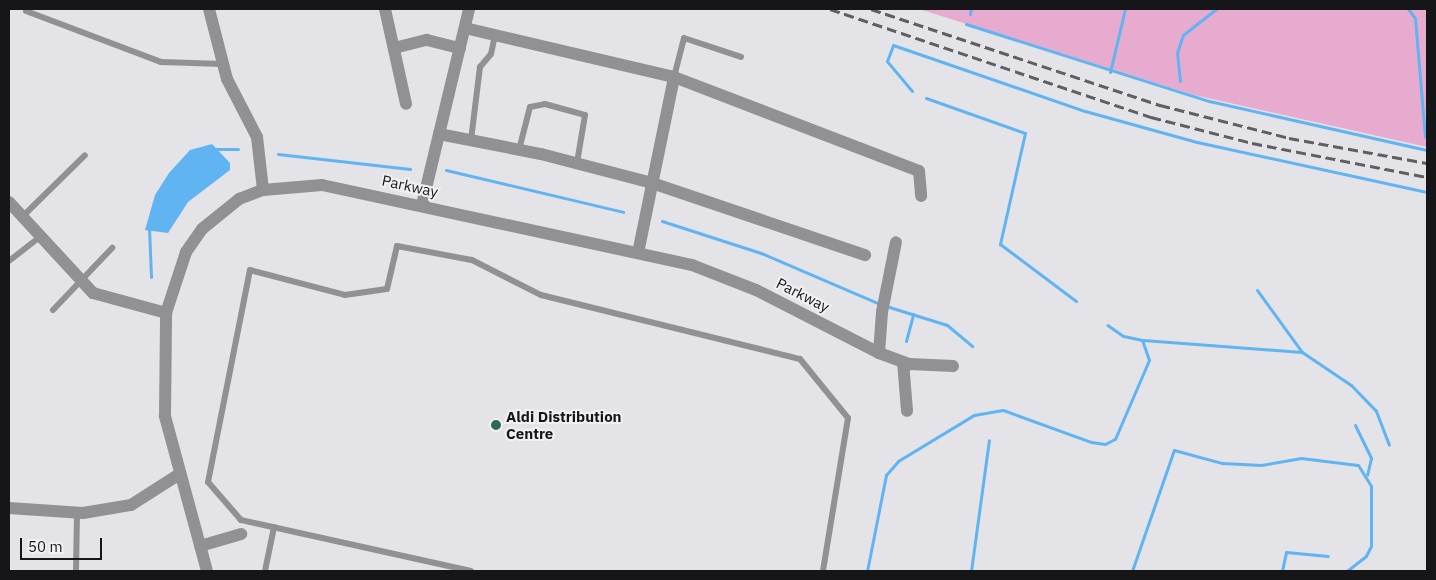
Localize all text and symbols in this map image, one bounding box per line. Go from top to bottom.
street label: Parkway [380,171,440,201]
street label: Parkway [773,274,833,316]
place label: Aldi Distribution Centre [506,407,622,442]
marker: Aldi Distribution Centre [490,419,502,431]
scale bar [22,528,105,560]
text: 50 m [28,537,63,556]

